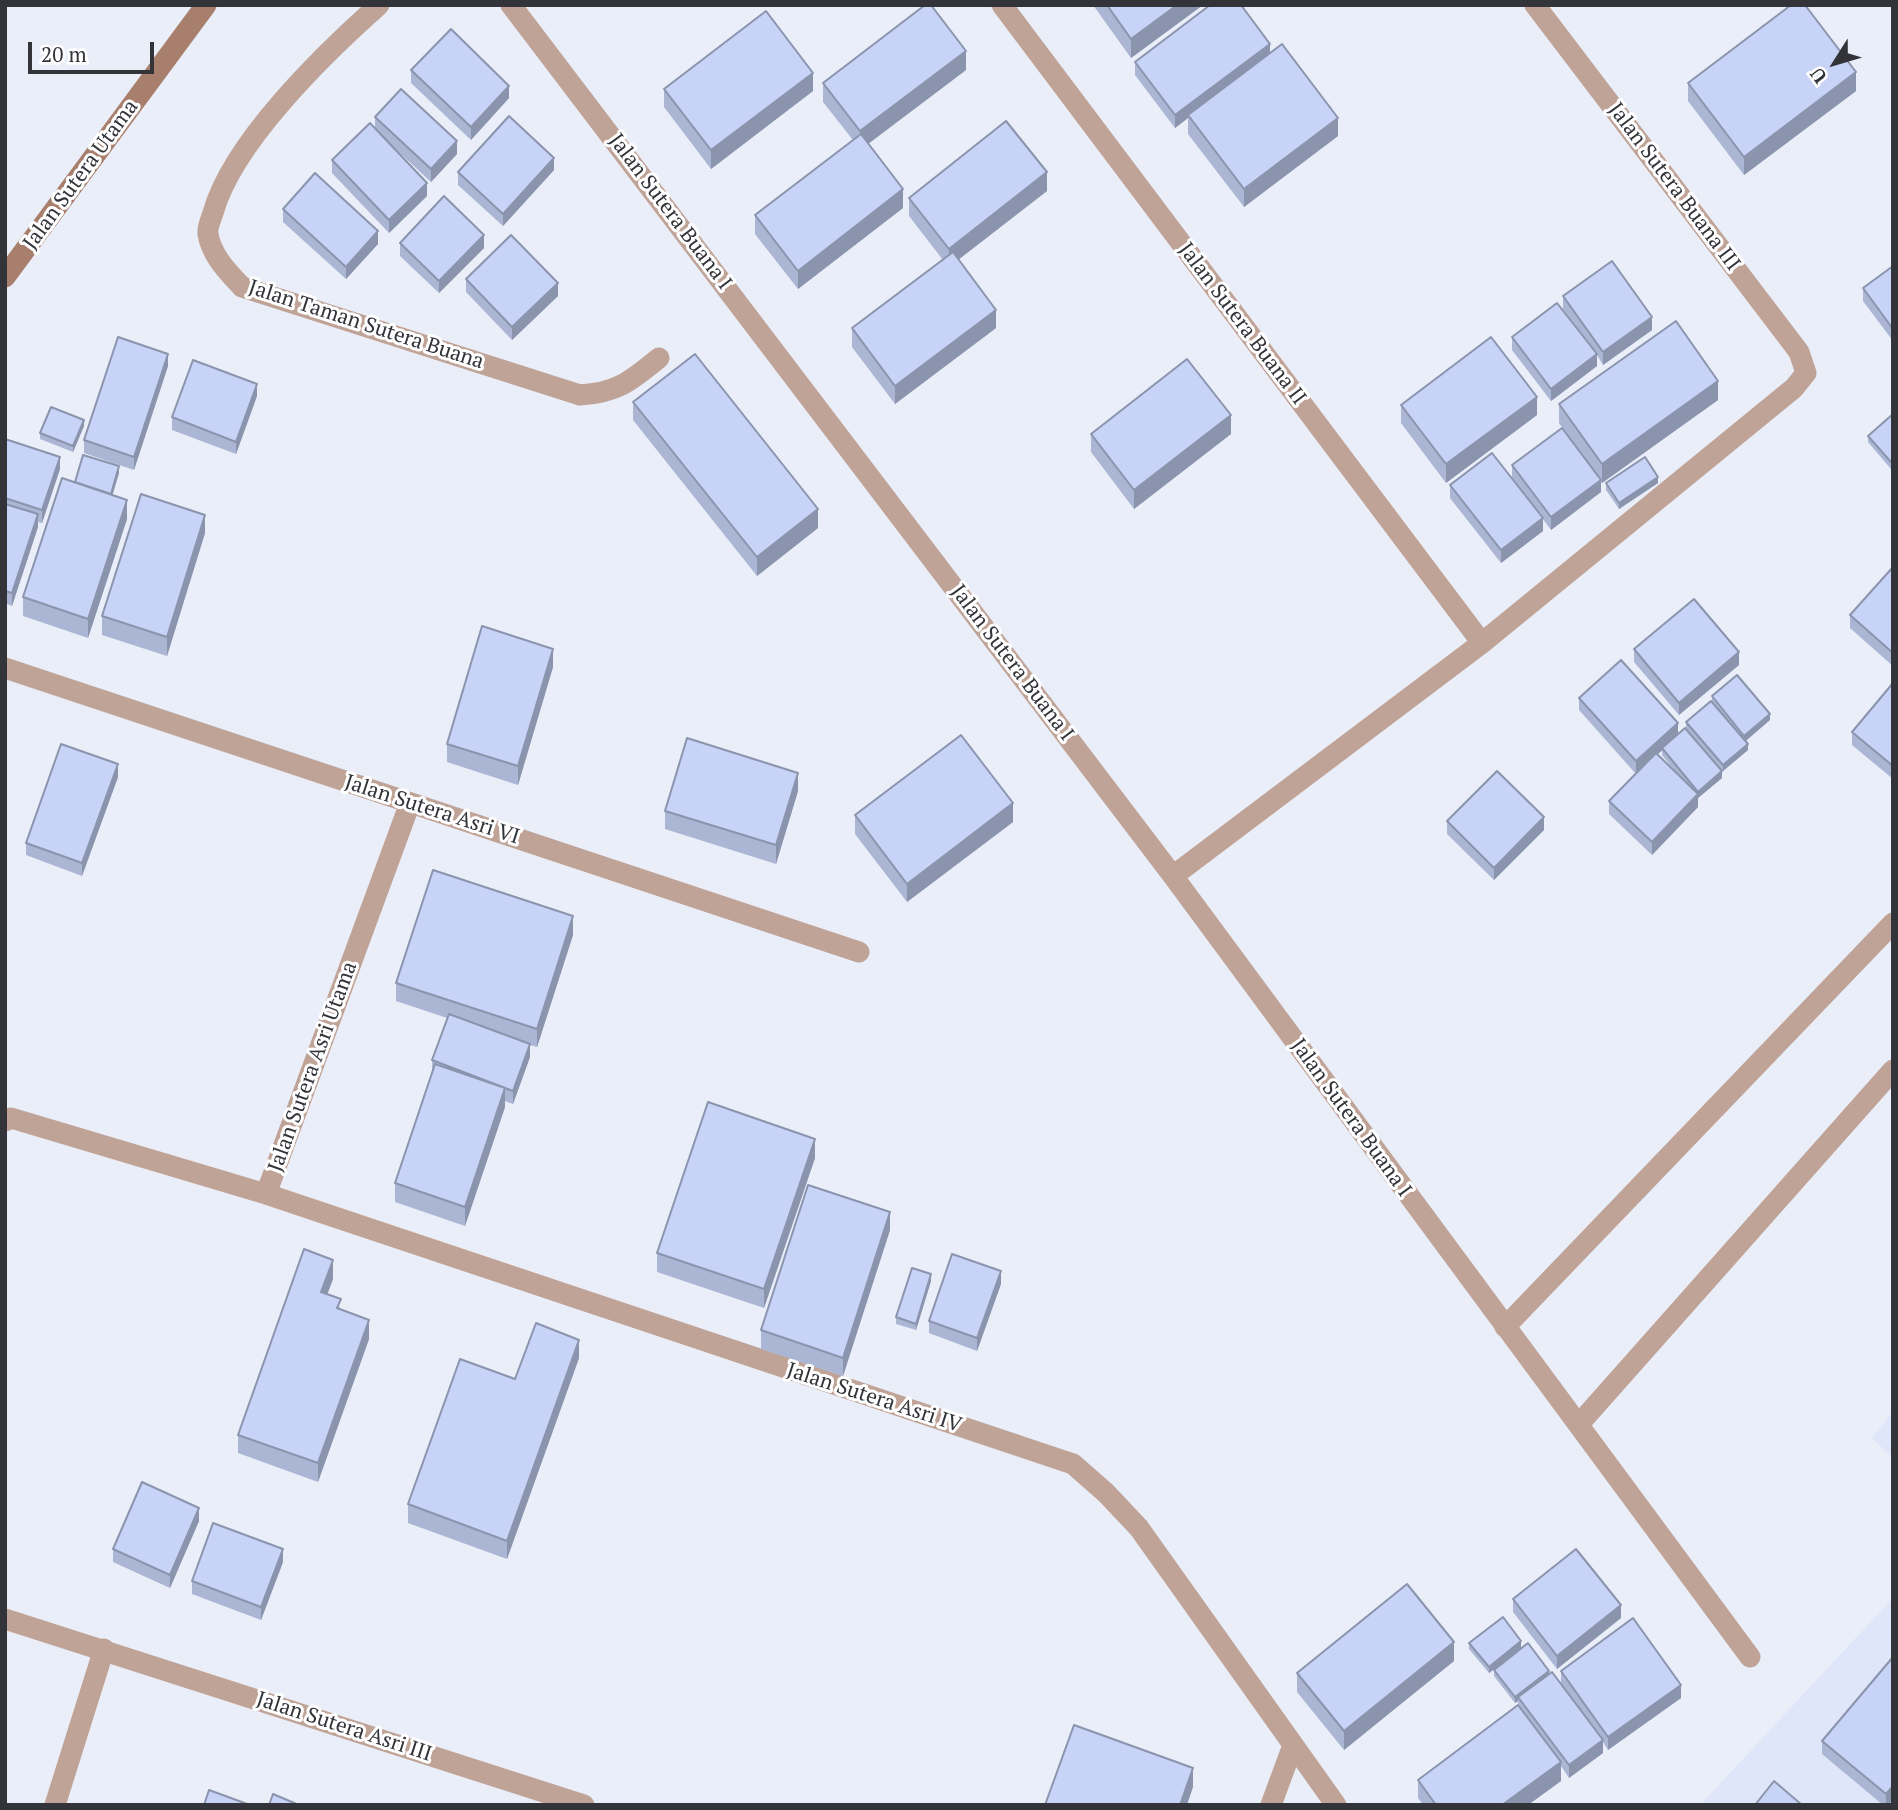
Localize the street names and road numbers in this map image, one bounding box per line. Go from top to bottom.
street label: Jalan Sutera Utama [18,95,144,255]
street label: Jalan Sutera Buana III [1603,98,1745,276]
street label: Jalan Sutera Buana I [603,129,737,295]
street label: Jalan Sutera Buana II [1173,238,1311,410]
street label: Jalan Taman Sutera Buana [245,275,487,375]
street label: Jalan Sutera Buana I [945,580,1079,746]
street label: Jalan Sutera Asri VI [341,770,523,850]
street label: Jalan Sutera Asri Utama [263,958,363,1176]
street label: Jalan Sutera Buana I [1285,1034,1417,1202]
street label: Jalan Sutera Asri IV [783,1358,965,1438]
street label: Jalan Sutera Asri III [253,1687,435,1767]

